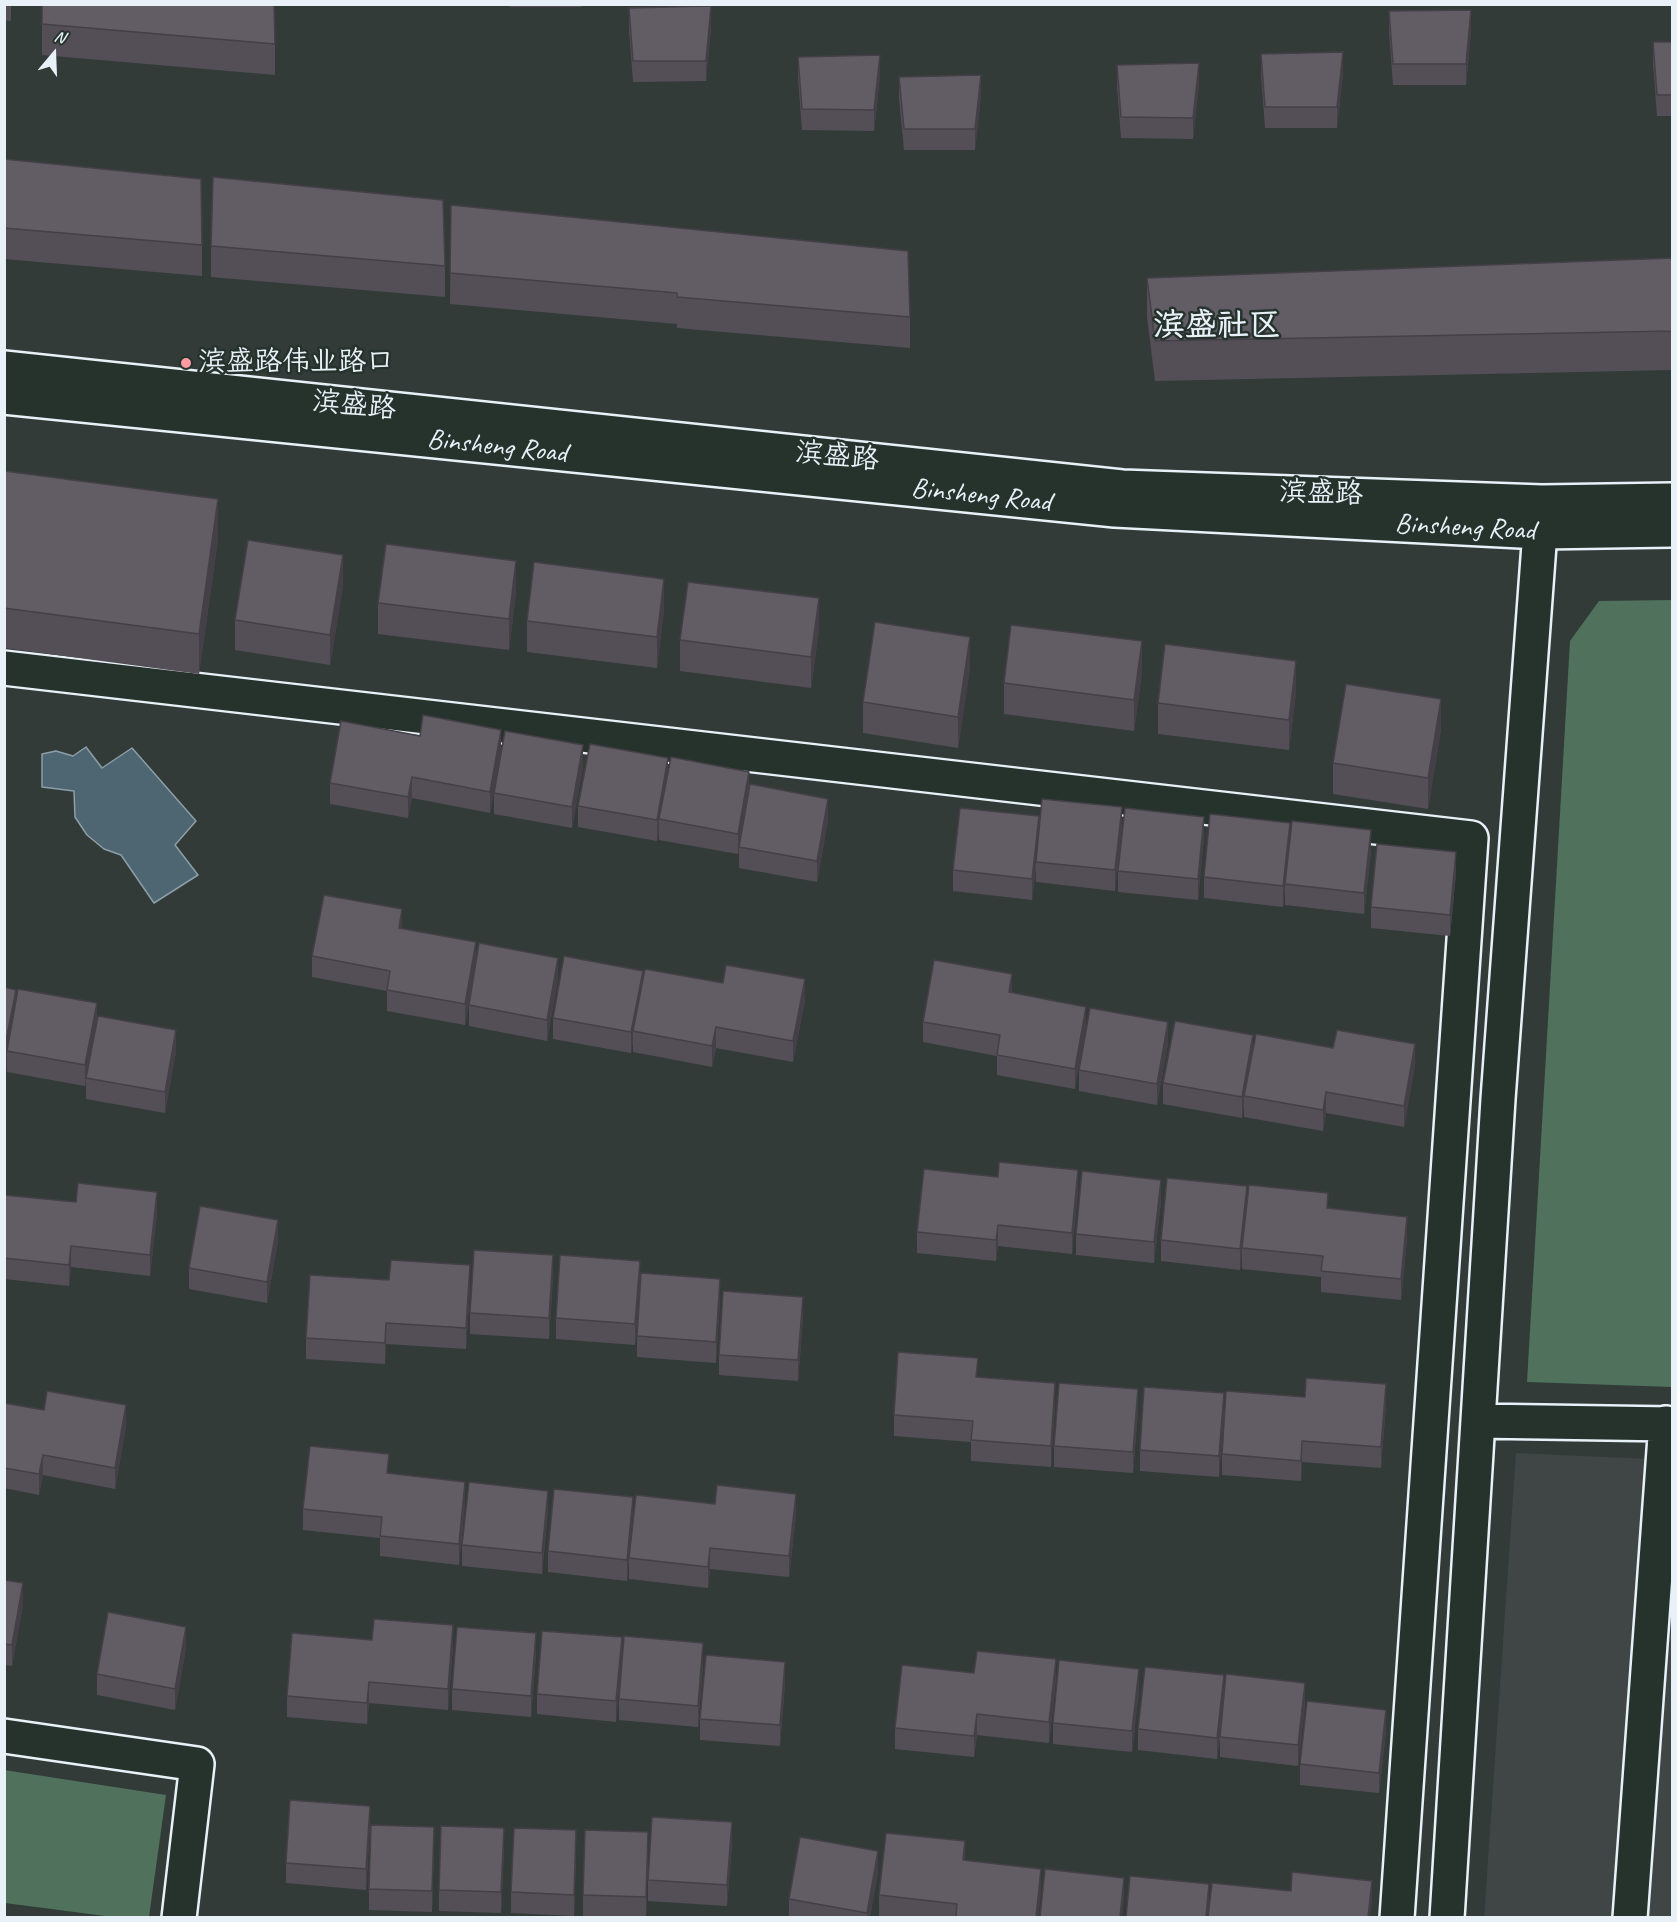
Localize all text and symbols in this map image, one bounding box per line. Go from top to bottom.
north arrow [24,24,84,84]
text: N [52,26,68,48]
district label: 滨盛社区 [1153,308,1281,346]
place label: 滨盛路伟业路口 [198,346,394,380]
marker: 滨盛路伟业路口 [179,356,193,370]
street label: 滨盛路 [310,385,398,427]
street label: Binsheng Road [426,423,568,471]
street label: 滨盛路 [793,436,881,478]
street label: Binsheng Road [910,472,1052,520]
street label: 滨盛路 [1278,476,1364,512]
street label: Binsheng Road [1394,508,1536,548]

